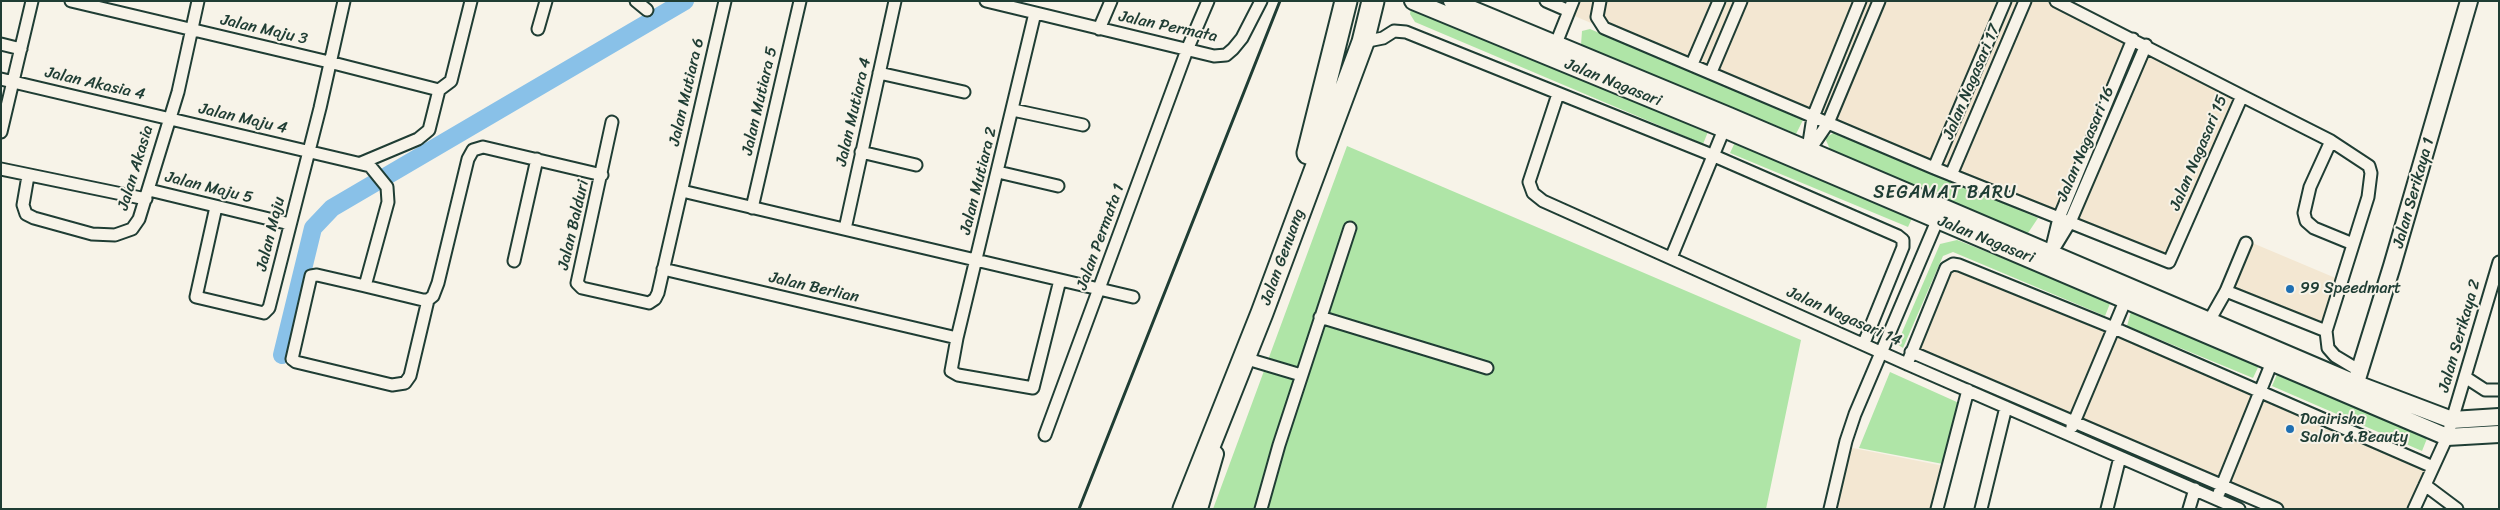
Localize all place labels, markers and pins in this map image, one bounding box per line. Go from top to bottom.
place label: 99 Speedmart [2300,279,2401,299]
marker: 99 Speedmart [2284,283,2296,295]
place label: Daairisha Salon & Beauty [2300,410,2408,448]
marker: Daairisha Salon & Beauty [2284,423,2296,435]

